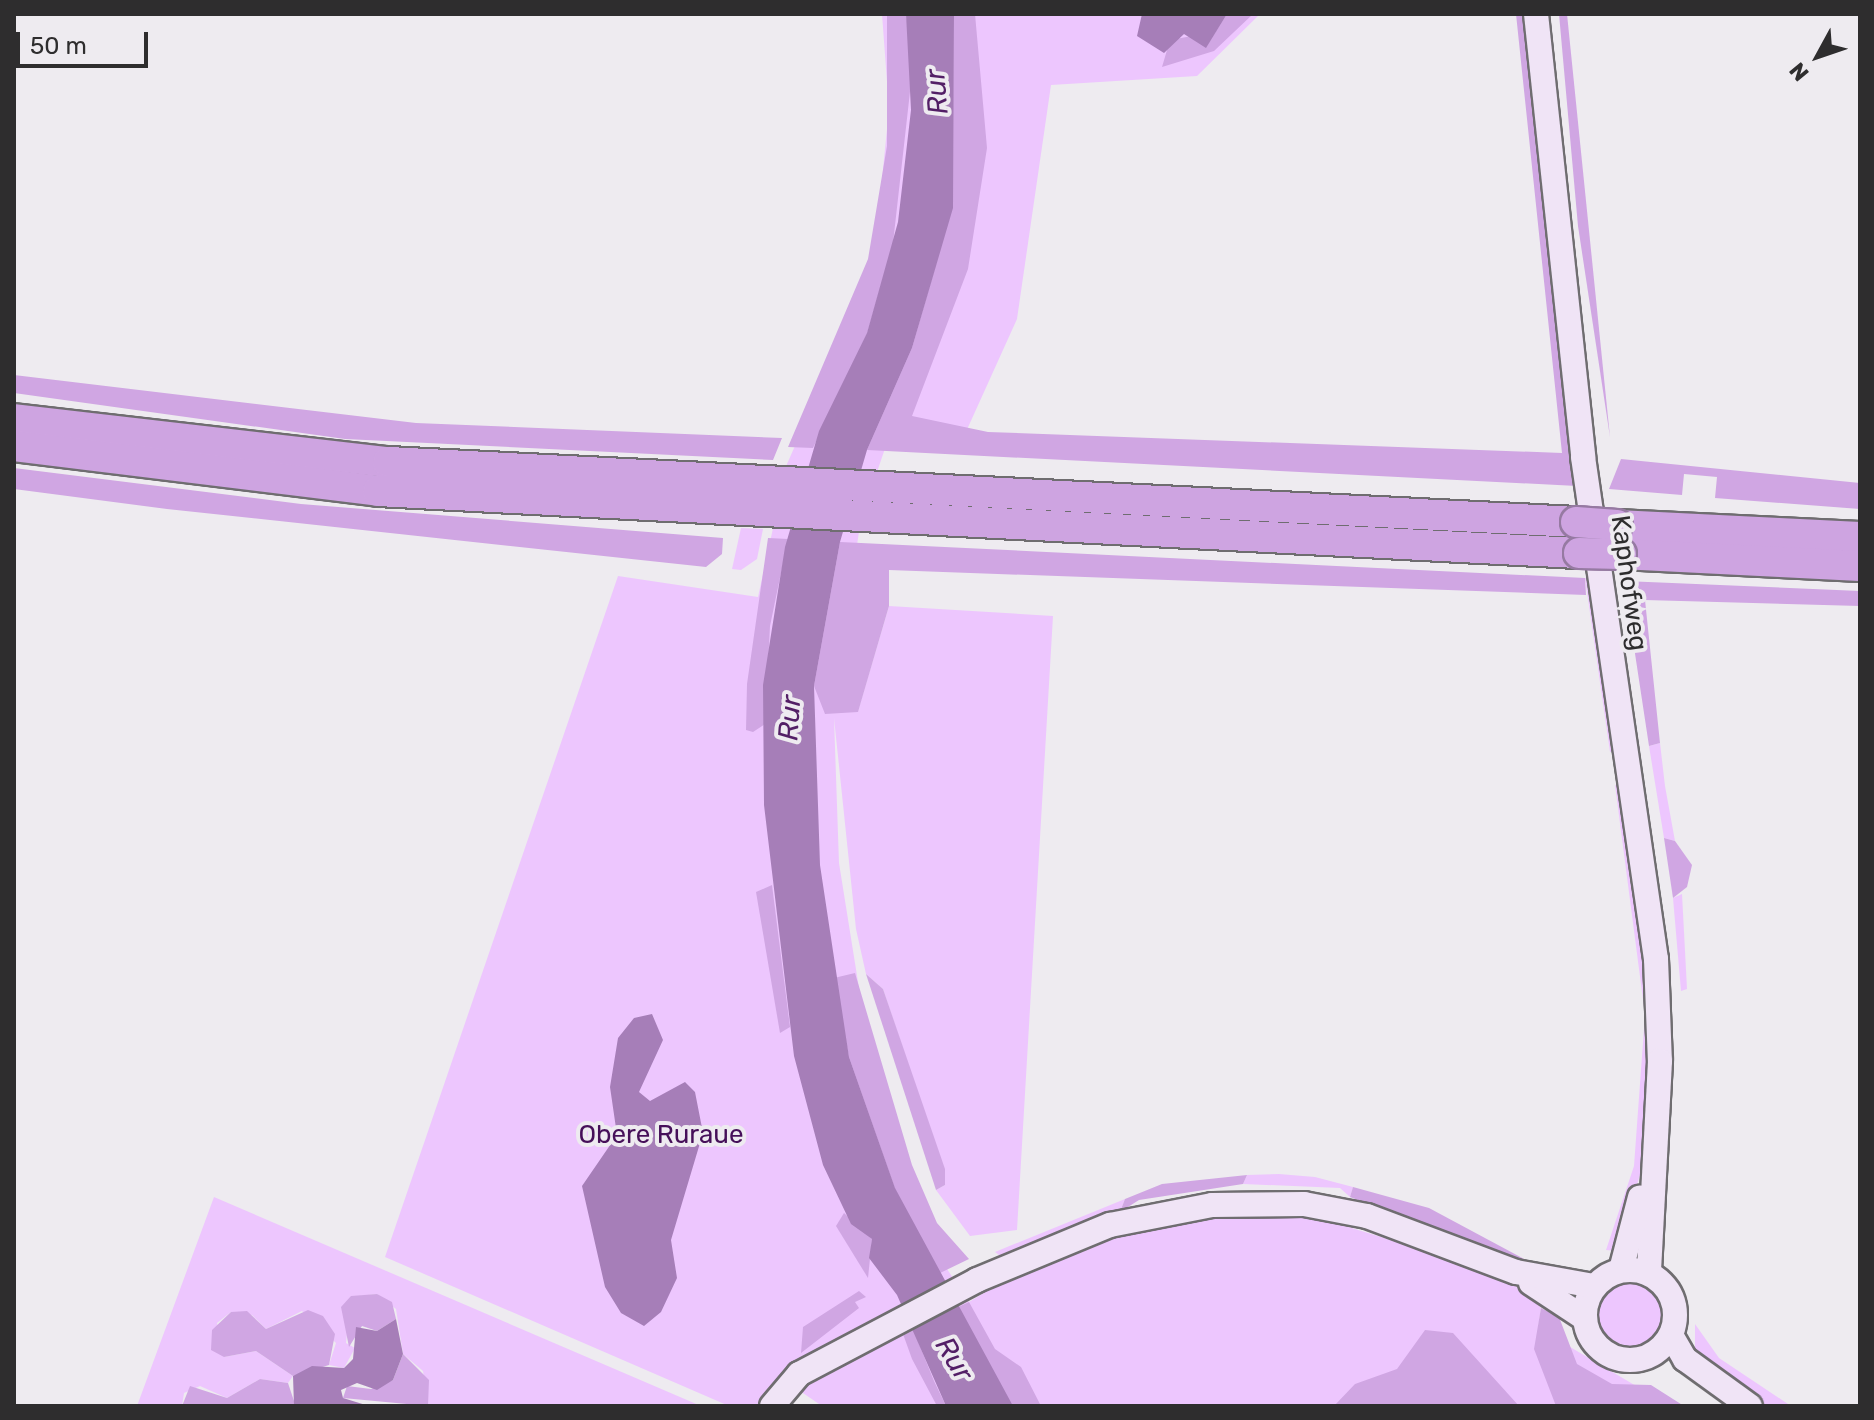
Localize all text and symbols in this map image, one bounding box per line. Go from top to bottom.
scale bar [20,16,152,66]
north arrow [1778,16,1858,96]
text: 50 m [30,32,87,60]
text: N [1784,57,1815,86]
water label: Rur [918,68,956,116]
street label: Kaphofweg [1604,513,1654,653]
water label: Rur [772,694,808,742]
park label: Obere Ruraue [578,1119,744,1151]
water label: Rur [928,1331,980,1387]

